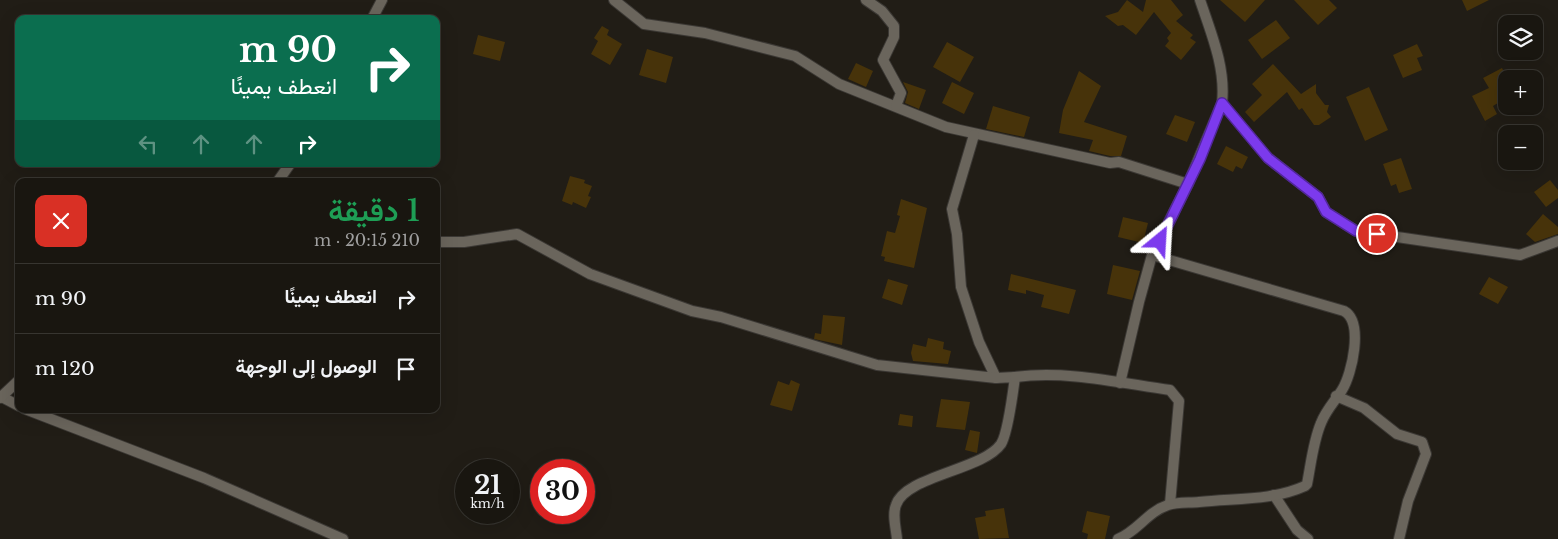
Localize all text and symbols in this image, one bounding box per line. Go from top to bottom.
map controls [1498,15,1543,170]
button: layers [1498,15,1543,60]
text: 90 m [239,28,337,71]
icon: right [355,35,420,100]
button: + [1498,70,1543,115]
text: انعطف يمينًا [231,73,337,100]
button: − [1498,125,1543,170]
icon: left [134,130,162,158]
icon: ahead [187,130,215,158]
icon: ahead [240,130,268,158]
icon: right [293,130,321,158]
text: 1 دقيقة [328,192,420,229]
button: close [35,195,87,247]
pin [1356,213,1398,255]
position arrow [1133,214,1185,266]
icon: arrive [1363,220,1391,248]
text: 210 m · 20:15 [314,230,420,250]
text: انعطف يمينًا [284,285,377,308]
icon: right [392,285,420,313]
text: 90 m [35,287,87,310]
text: الوصول إلى الوجهة [236,355,377,378]
icon: arrive [392,355,420,383]
text: 120 m [35,357,95,380]
speed limit sign: 30 [530,459,595,524]
text: 21 [474,470,501,501]
text: km/h [470,496,505,511]

